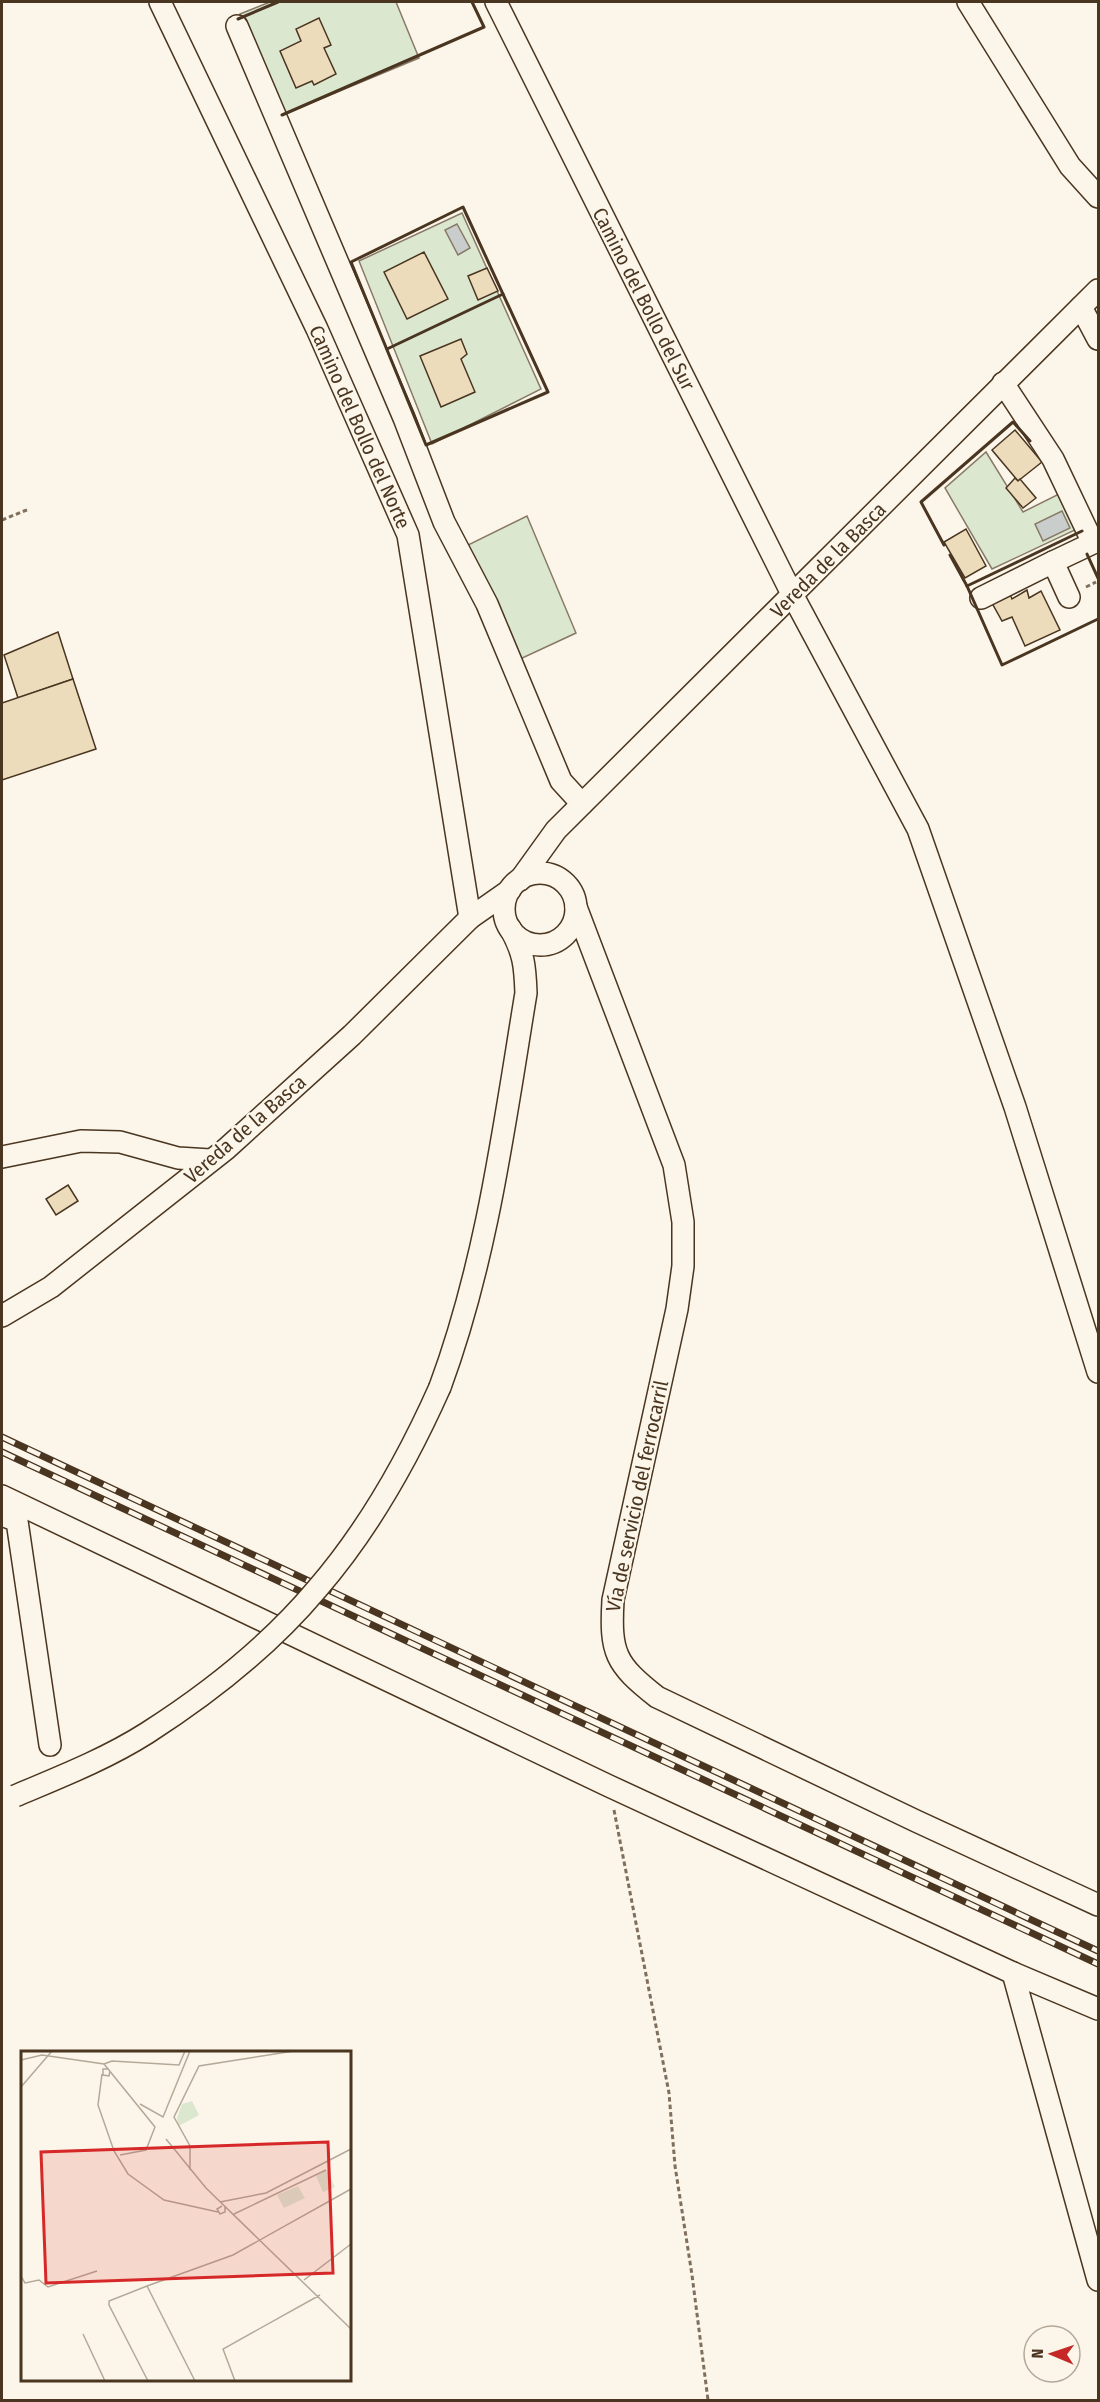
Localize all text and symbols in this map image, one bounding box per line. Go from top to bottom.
street label: Camino del Bollo del Sur [588,204,700,394]
street label: Camino del Bollo del Norte [304,322,416,532]
street label: Vereda de la Basca [765,497,891,623]
street label: Vereda de la Basca [179,1070,311,1188]
street label: Vía de servicio del ferrocarril [601,1378,673,1614]
inset map [21,2051,351,2381]
north arrow [1022,2324,1082,2384]
text: N [1028,2348,1047,2359]

